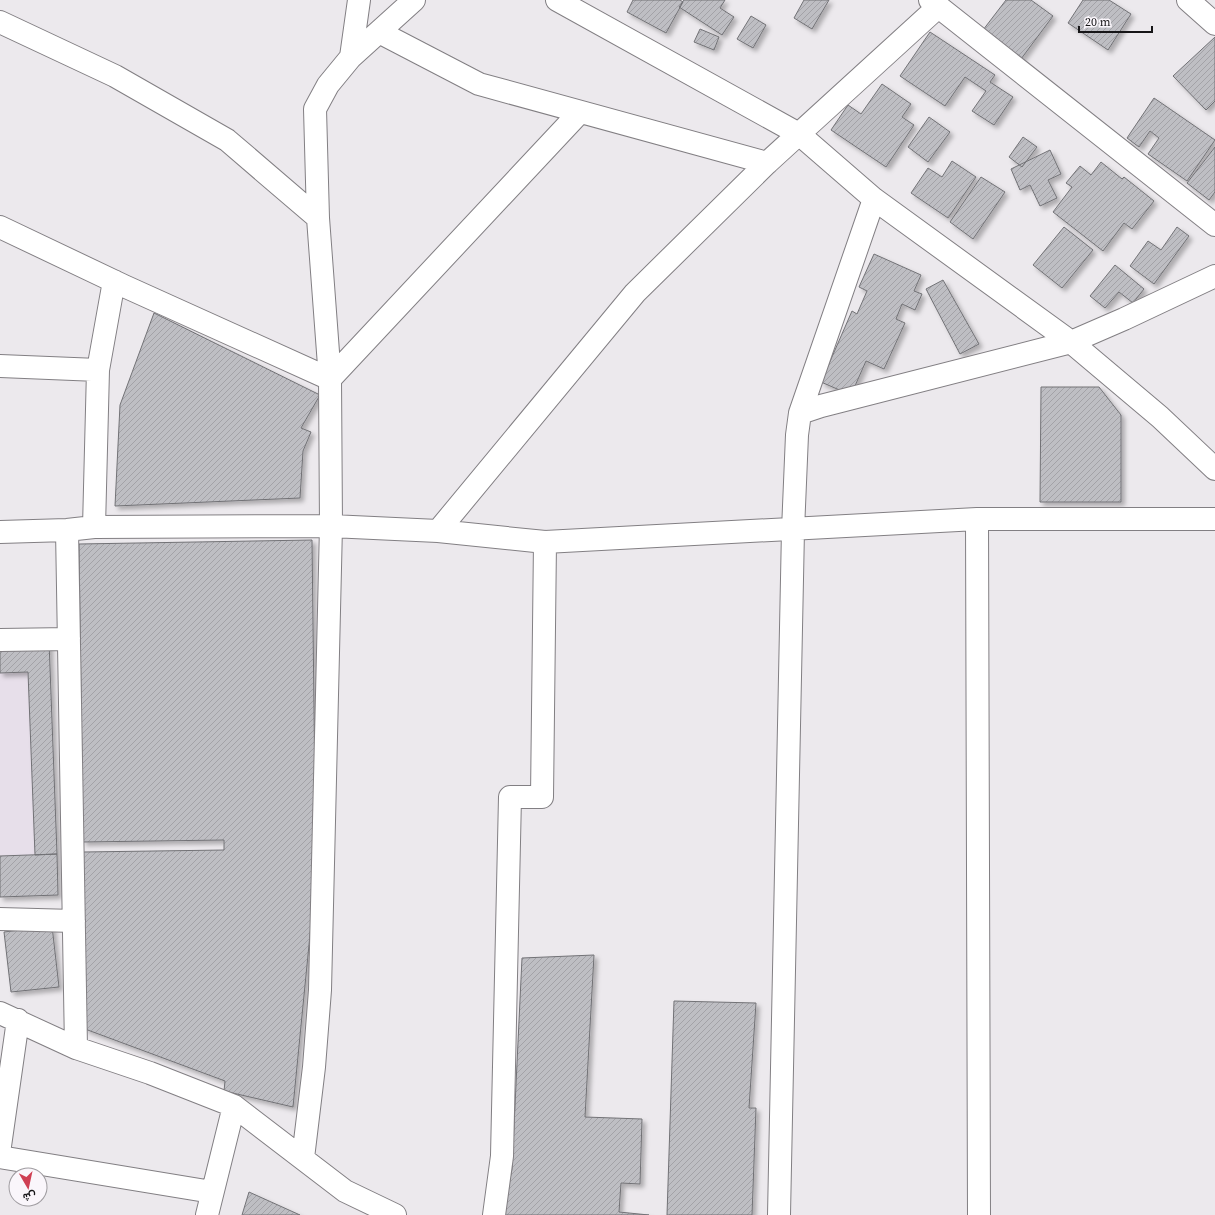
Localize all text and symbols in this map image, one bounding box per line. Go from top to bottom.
scale bar [1079,8,1152,34]
text: 20 m [1085,14,1111,30]
north arrow [8,1167,48,1207]
text: ش [22,1188,37,1205]

